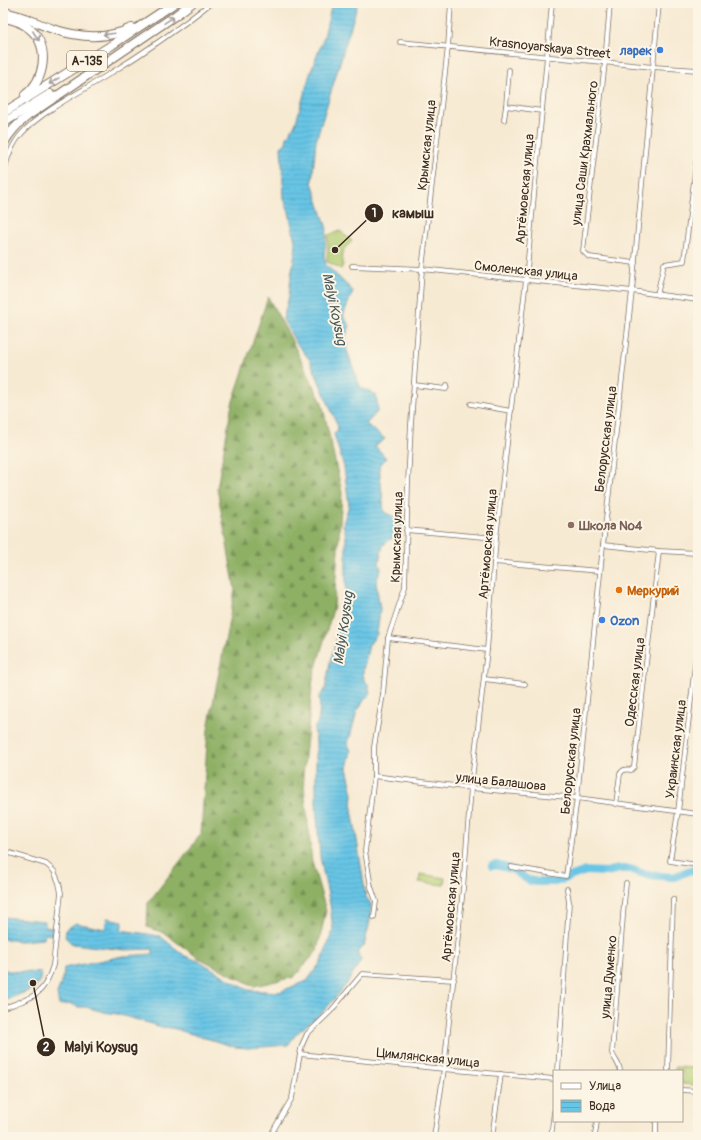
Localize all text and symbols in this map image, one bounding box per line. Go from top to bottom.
one-way arrow [164,16,175,24]
one-way arrow [32,30,40,42]
one-way arrow [103,31,116,38]
street label: Krasnoyarskaya Street [488,34,612,62]
place label: ларек [619,43,652,59]
marker: ларек [655,45,665,55]
road number: А-135 [67,51,107,71]
one-way arrow [48,77,60,85]
street label: улица Саши Крахмального [568,80,602,227]
street label: Крымская улица [414,99,440,191]
street label: Артёмовская улица [512,133,538,245]
callout: камыш [364,200,442,226]
text: камыш [392,205,434,222]
text: 1 [372,206,376,221]
street label: Смоленская улица [473,258,578,284]
water label: Malyi Koysug [319,271,351,348]
street label: Белорусская улица [592,385,620,493]
street label: Артёмовская улица [475,488,501,600]
street label: Крымская улица [387,491,407,583]
place label: Школа №4 [578,518,643,534]
marker: Школа №4 [566,520,576,530]
place label: Меркурий [627,583,679,599]
marker: Меркурий [614,585,624,595]
water label: Malyi Koysug [330,590,357,666]
place label: Ozon [610,613,640,629]
marker: Ozon [597,615,607,625]
street label: Одесская улица [622,637,648,728]
street label: Украинская улица [662,699,690,800]
street label: Белорусская улица [557,707,585,815]
street label: улица Балашова [454,769,547,795]
street label: Артёмовская улица [438,851,464,963]
street label: улица Думенко [597,935,621,1020]
callout: Malyi Koysug [36,1034,146,1060]
text: Malyi Koysug [64,1039,138,1056]
text: 2 [43,1040,50,1055]
street label: Цимлянская улица [375,1045,480,1071]
legend [553,1070,683,1122]
text: Улица [589,1079,621,1094]
text: Вода [589,1099,615,1114]

